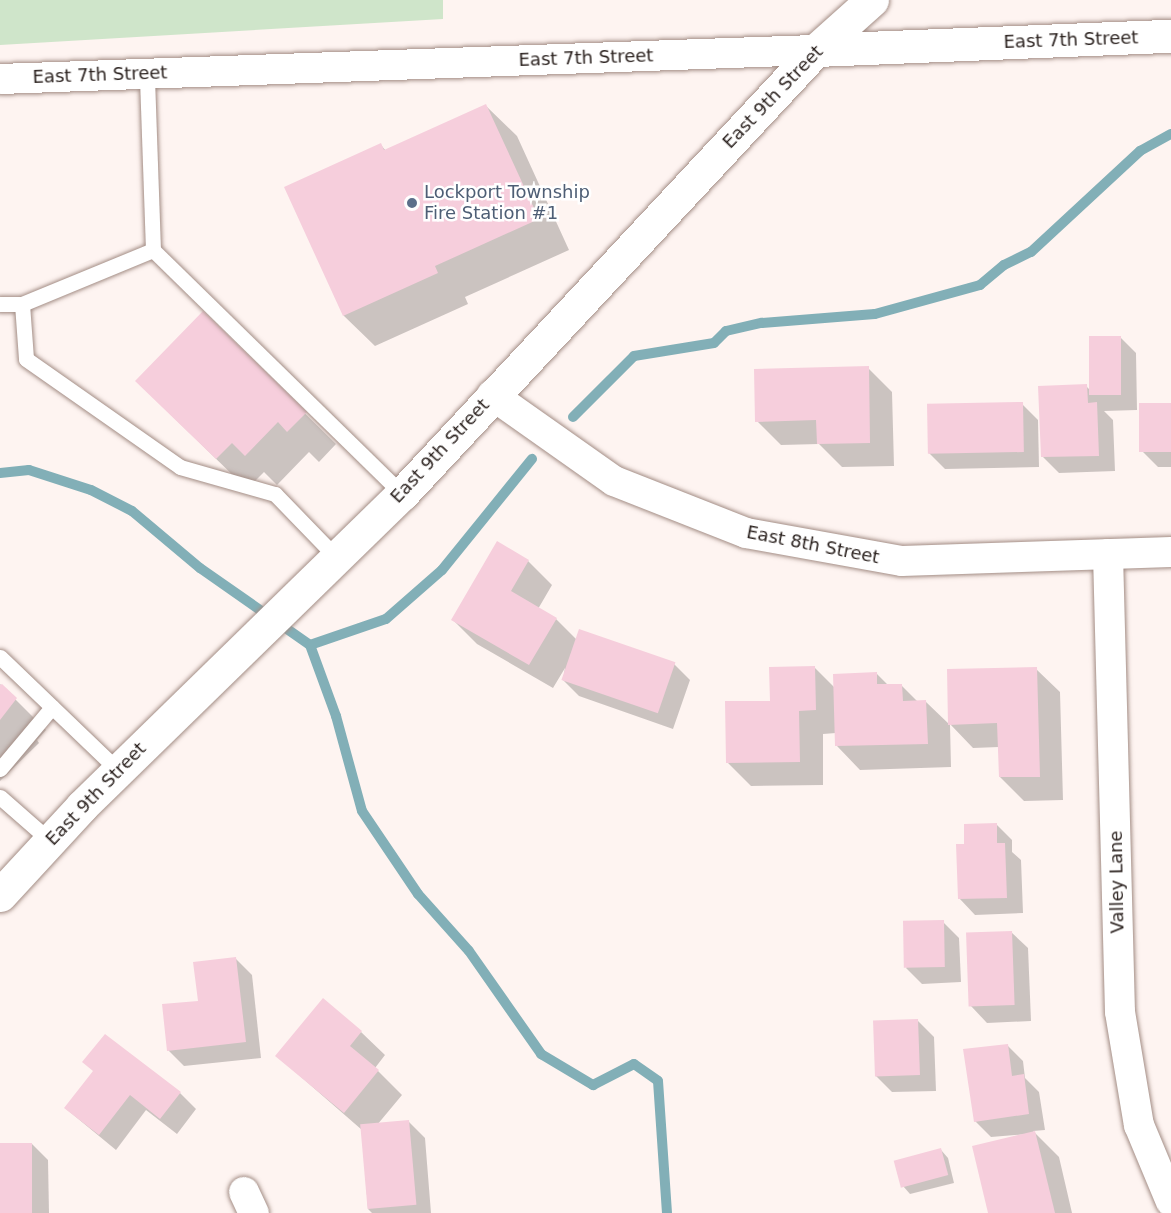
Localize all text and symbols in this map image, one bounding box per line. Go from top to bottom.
street label: East 7th Street [1003,27,1139,53]
street label: East 9th Street [718,41,828,153]
street label: East 7th Street [518,45,654,71]
street label: East 7th Street [32,62,168,88]
place label: Lockport Township Fire Station #1 [424,182,590,224]
marker: Lockport Township Fire Station #1 [405,196,419,210]
street label: East 9th Street [386,394,494,508]
street label: East 8th Street [745,522,881,568]
street label: East 9th Street [41,738,151,850]
street label: Valley Lane [1105,830,1129,934]

